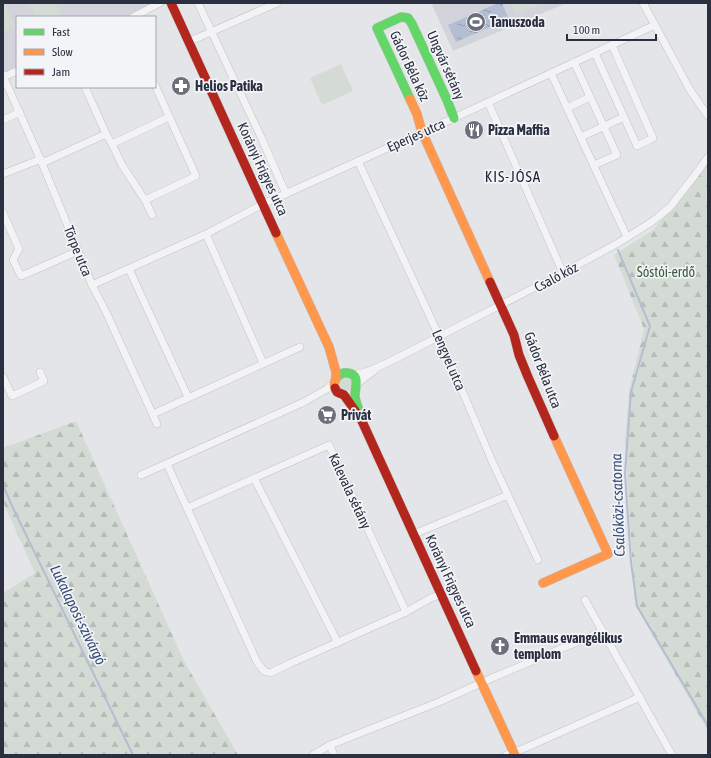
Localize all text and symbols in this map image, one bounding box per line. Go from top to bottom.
sports icon: Tanuszoda [465,11,487,33]
place label: Tanuszoda [490,14,545,30]
legend [16,16,156,88]
scale bar [567,16,656,42]
text: 100 m [573,23,600,37]
text: Fast [52,25,70,39]
street label: Gádor Béla köz [387,28,433,104]
street label: Ungvár sétány [424,28,468,102]
text: Slow [52,45,73,59]
text: Jam [52,65,70,79]
pharmacy icon: Helios Patika [170,75,192,97]
place label: Helios Patika [195,78,263,94]
street label: Eperjes utca [384,115,448,155]
restaurant icon: Pizza Maffia [463,119,485,141]
street label: Korányi Frigyes utca [234,120,292,218]
place label: Pizza Maffia [488,122,550,138]
district label: KIS-JÓSA [485,168,541,185]
street label: Törpe utca [61,223,95,279]
street label: Csaló köz [531,259,581,295]
park label: Sóstói-erdő [637,264,695,280]
street label: Lengyel utca [429,327,469,393]
street label: Gádor Béla utca [521,329,565,411]
supermarket icon: Privát [316,404,338,426]
place label: Privát [341,407,371,423]
street label: Kalevala sétány [326,451,375,532]
water label: Csalóközi-csatorna [607,453,628,557]
street label: Korányi Frigyes utca [422,532,480,630]
water label: Lukalaposi-szivárgó [47,562,110,667]
place label: Emmaus evangélikus templom [513,630,622,662]
church icon: Emmaus evangélikus templom [489,635,511,657]

